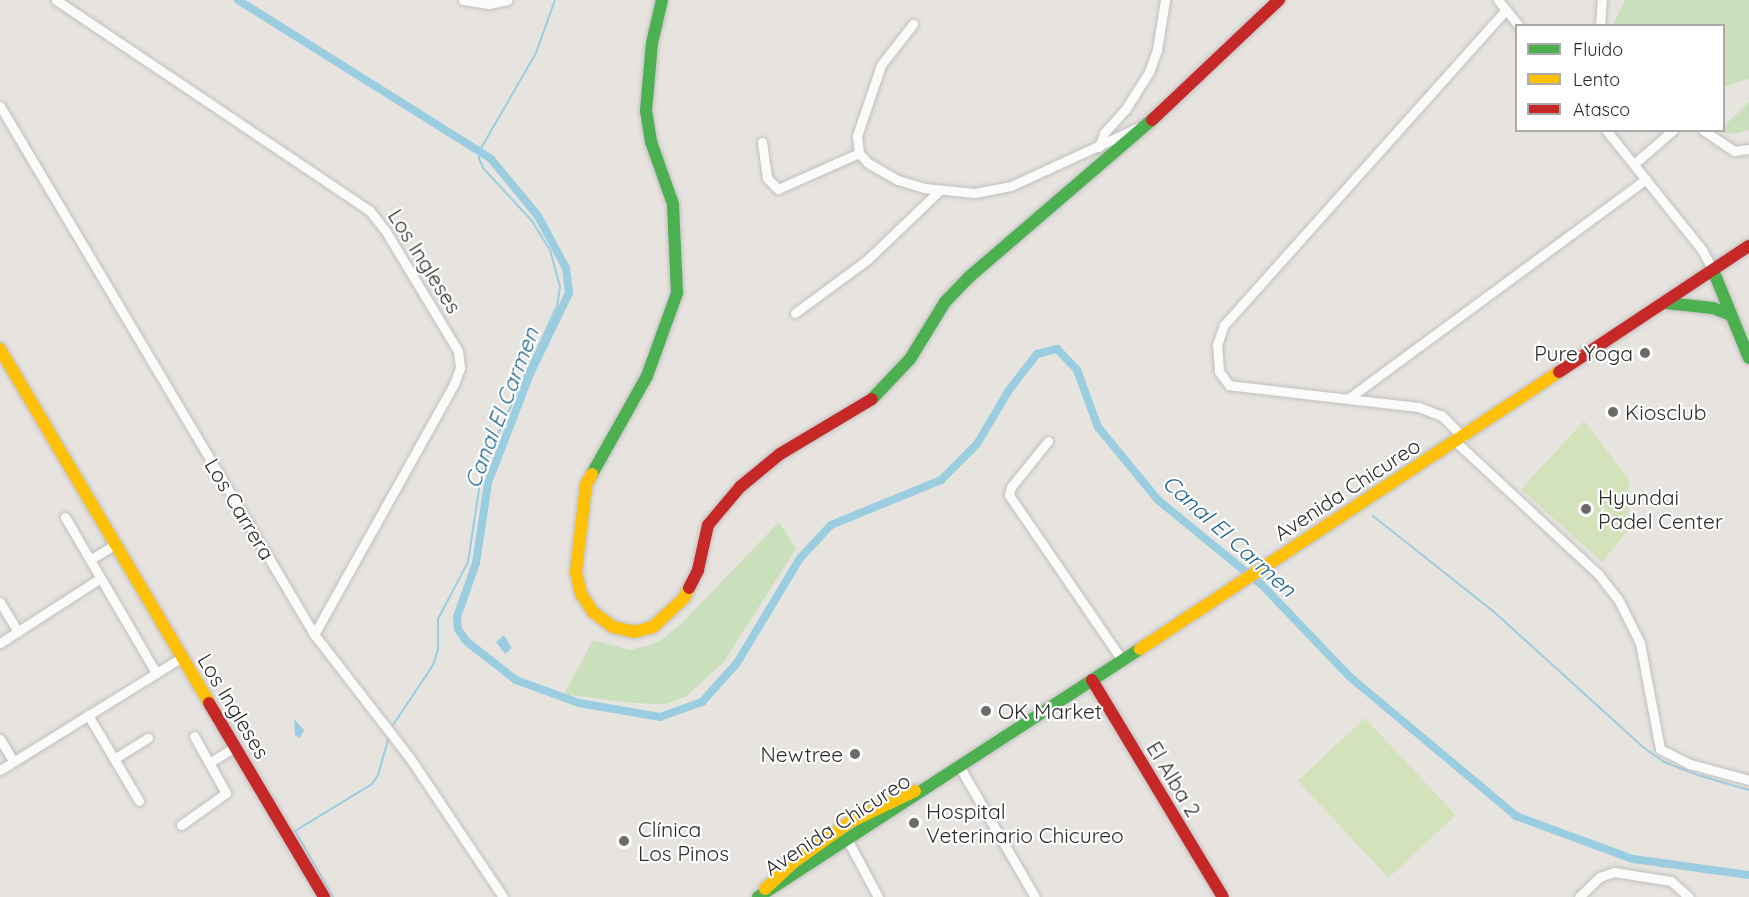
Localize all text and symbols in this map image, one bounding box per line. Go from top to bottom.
legend [1515,24,1725,132]
text: Fluido [1573,38,1623,61]
text: Lento [1573,68,1620,91]
text: Atasco [1573,98,1630,121]
street label: Los Ingleses [383,204,467,318]
water label: Canal El Carmen [459,324,545,492]
place label: Pure Yoga [1534,340,1633,366]
marker: Pure Yoga [1638,346,1652,360]
place label: Kiosclub [1625,399,1706,425]
marker: Kiosclub [1606,405,1620,419]
street label: Avenida Chicureo [1269,432,1425,546]
street label: Los Carrera [200,454,280,564]
water label: Canal El Carmen [1157,469,1301,603]
place label: Hyundai Padel Center [1598,484,1723,534]
marker: Hyundai Padel Center [1579,502,1593,516]
street label: Los Ingleses [193,649,275,763]
place label: OK Market [998,698,1102,724]
marker: OK Market [979,704,993,718]
street label: El Alba 2 [1142,737,1206,821]
place label: Newtree [761,741,843,767]
marker: Newtree [848,747,862,761]
street label: Avenida Chicureo [759,767,915,881]
place label: Hospital Veterinario Chicureo [926,798,1124,848]
place label: Clínica Los Pinos [638,816,729,866]
marker: Hospital Veterinario Chicureo [907,816,921,830]
marker: Clínica Los Pinos [615,832,633,850]

